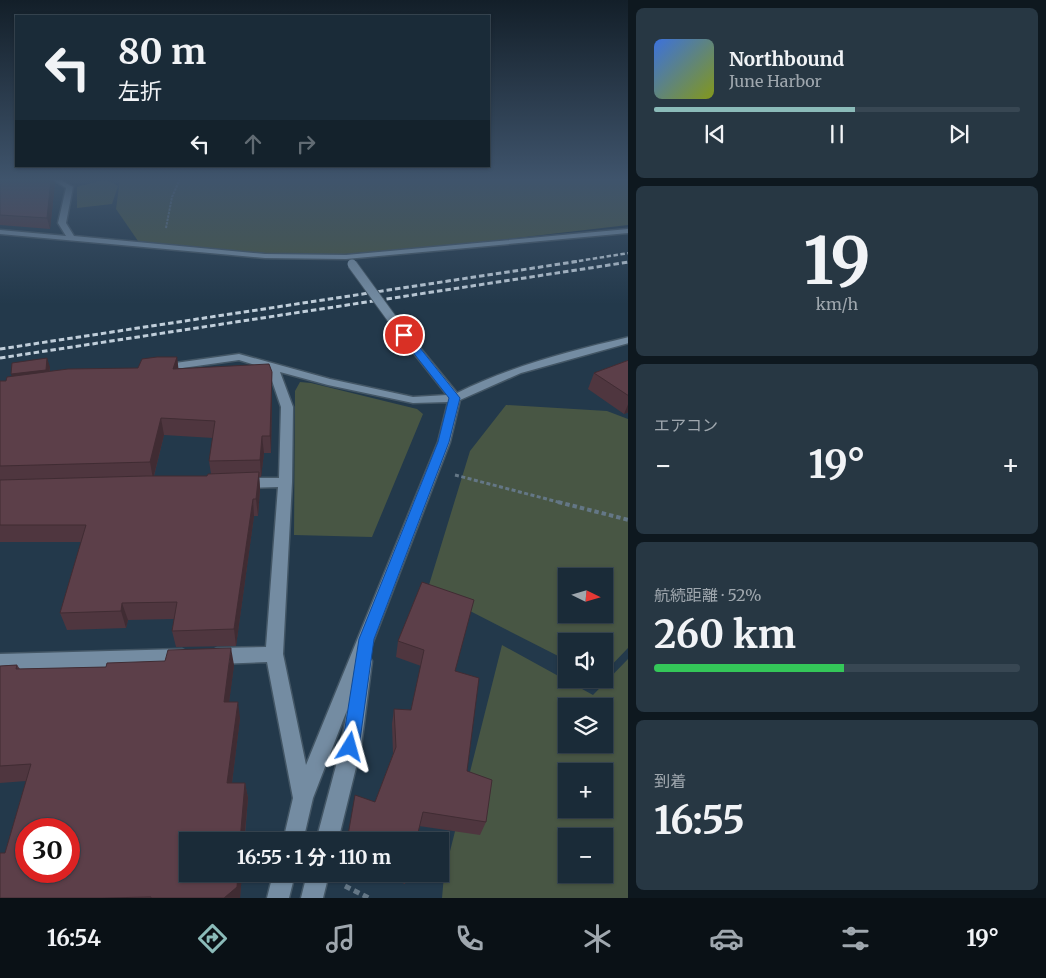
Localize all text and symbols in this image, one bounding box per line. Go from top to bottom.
text: 80 m [118,30,206,74]
icon: left [35,35,100,100]
text: Northbound [729,47,844,71]
text: June Harbor [729,71,822,91]
text: 左折 [118,77,162,105]
icon: previous [701,120,729,148]
icon: pause [823,120,851,148]
icon: next [945,120,973,148]
icon: left [186,130,214,158]
icon: ahead [239,130,267,158]
icon: right [292,130,320,158]
text: 19 [803,220,871,302]
text: km/h [816,294,858,314]
pin [383,314,425,356]
icon: arrive [390,321,418,349]
text: エアコン [654,415,718,435]
text: 19° [809,441,866,488]
text: − [654,447,673,483]
text: + [1001,447,1020,483]
north arrow [558,568,612,622]
map controls [558,568,613,883]
text: 航続距離 · 52% [654,585,762,605]
text: 260 km [654,611,796,658]
button: sound [558,633,613,688]
button: layers [558,698,613,753]
position arrow [323,720,375,772]
button: + [558,763,613,818]
text: 到着 [654,771,686,791]
text: 16:55 [654,797,745,844]
speed limit sign: 30 [15,818,80,883]
button: − [558,828,613,883]
text: 16:55 · 1 分 · 110 m [237,845,391,869]
icon: directions [195,921,230,956]
icon: music [323,921,358,956]
icon: phone [452,921,487,956]
icon: climate [580,921,615,956]
icon: car [709,921,744,956]
icon: filters [838,921,873,956]
text: 16:54 [47,924,101,952]
text: 19° [966,924,999,952]

